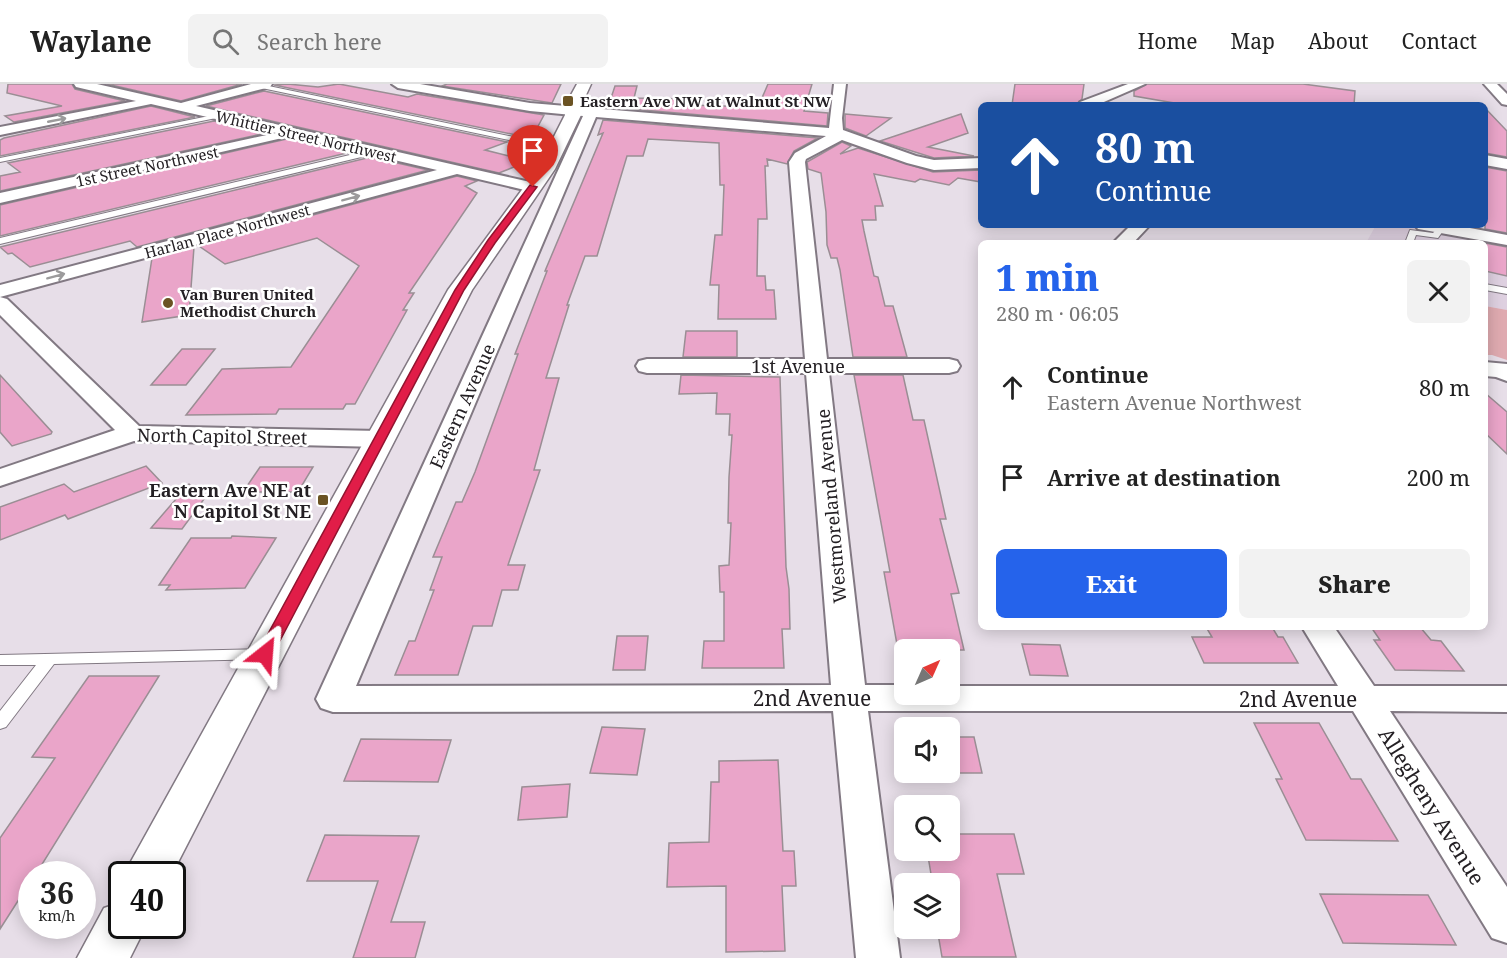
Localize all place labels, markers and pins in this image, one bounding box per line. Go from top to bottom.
place label: Eastern Ave NW at Walnut St NW [580,91,831,111]
marker: Eastern Ave NW at Walnut St NW [561,94,575,108]
pin [507,125,558,187]
place label: Van Buren United Methodist Church [180,284,316,321]
marker: Van Buren United Methodist Church [161,296,175,310]
place label: Eastern Ave NE at N Capitol St NE [149,478,311,523]
marker: Eastern Ave NE at N Capitol St NE [316,493,330,507]

